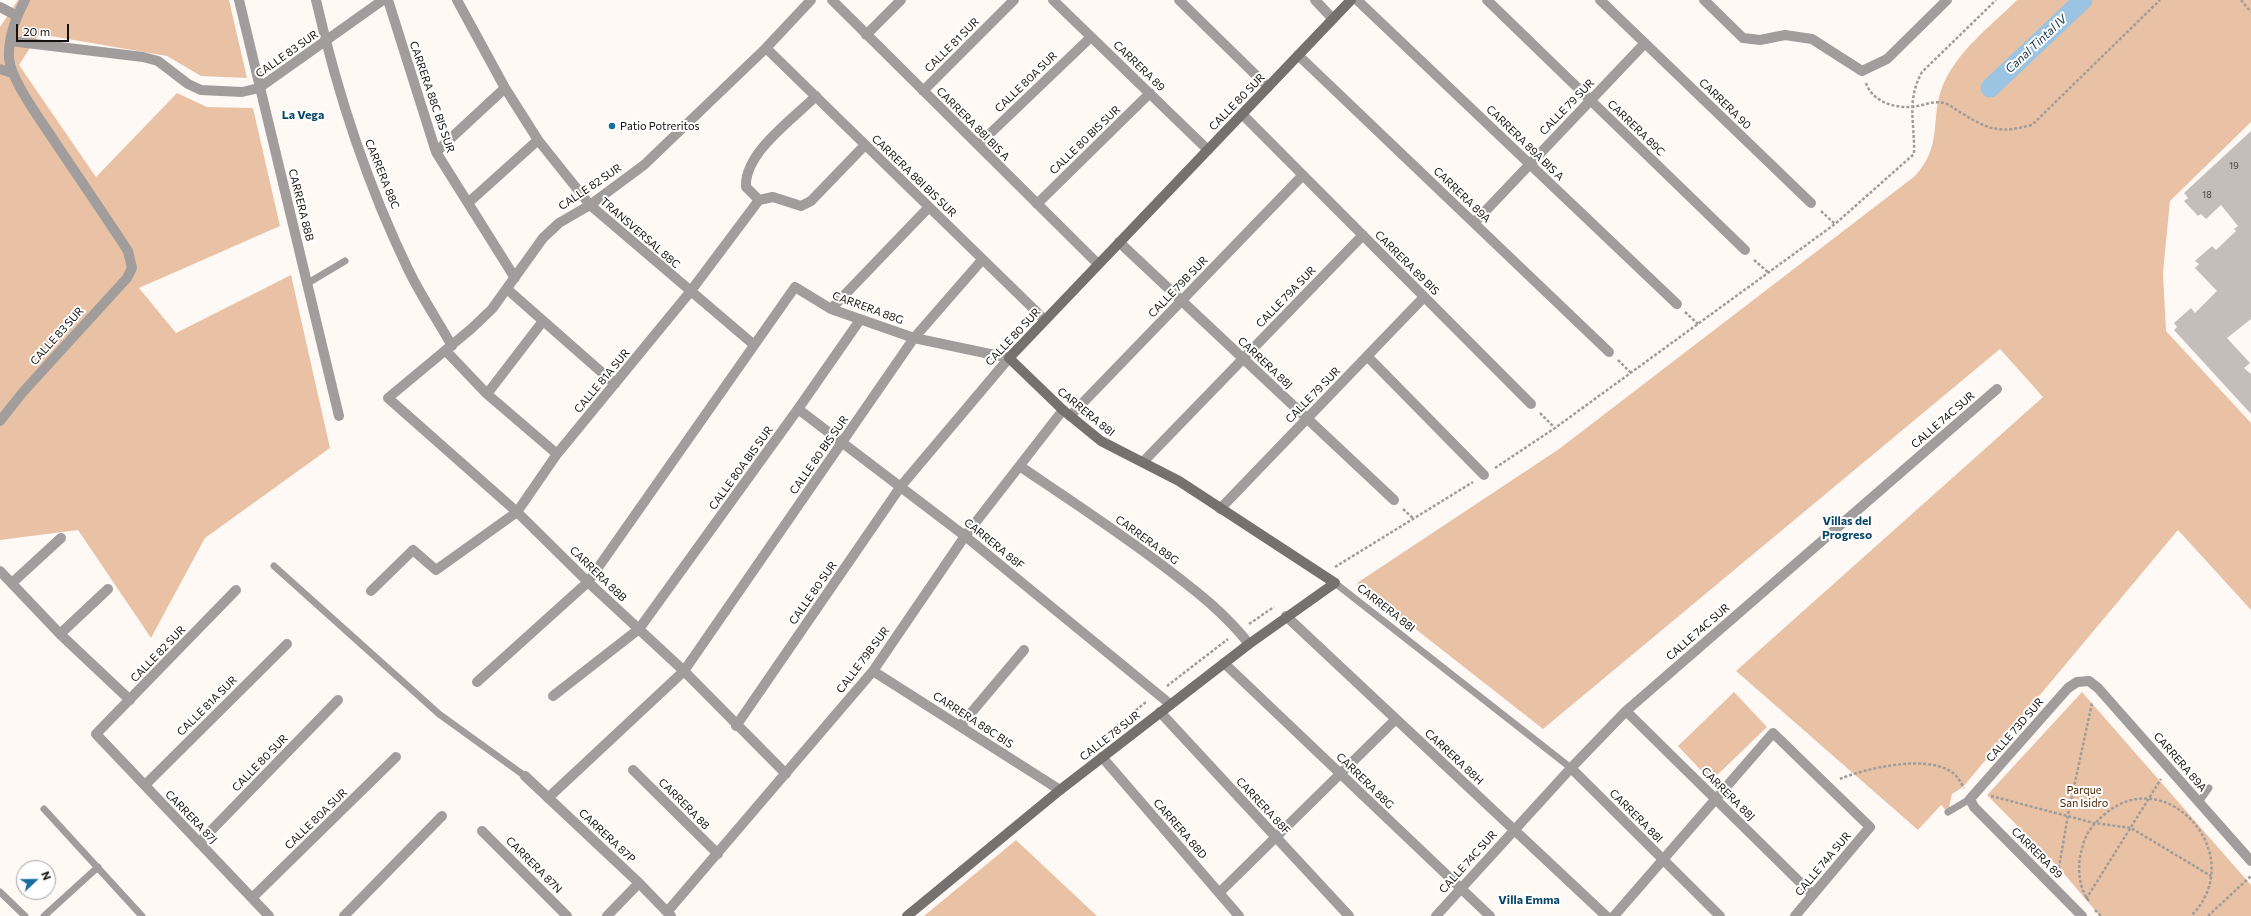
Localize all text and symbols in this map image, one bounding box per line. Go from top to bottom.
water label: Canal Tintal IV [2002,12,2070,76]
street label: CALLE 81 SUR [922,15,982,75]
scale bar [18,16,71,42]
text: 20 m [23,24,50,38]
street label: CALLE 83 SUR [253,28,321,80]
street label: CARRERA 89 [1110,38,1168,94]
street label: CARRERA 88C BIS SUR [407,40,457,154]
street label: CALLE 80A SUR [992,49,1060,115]
street label: CALLE 80 SUR [1206,71,1268,133]
street label: CALLE 79 SUR [1537,76,1597,138]
street label: CARRERA 90 [1696,76,1754,132]
street label: CARRERA 88I BIS A [934,85,1012,163]
street label: CARRERA 89C [1605,97,1667,159]
street label: CALLE 80 BIS SUR [1047,103,1123,177]
street label: CARRERA 89A BIS A [1484,103,1566,183]
district label: La Vega [282,108,324,122]
place label: Patio Potreritos [620,119,700,133]
marker: Patio Potreritos [607,121,617,131]
street label: CARRERA 88I BIS SUR [869,132,959,220]
street label: CARRERA 88C [362,137,402,211]
street label: CALLE 82 SUR [556,161,624,213]
house number: 19 [2229,161,2239,171]
street label: CARRERA 89A [1431,164,1493,226]
street label: CARRERA 88B [286,168,316,242]
house number: 18 [2202,190,2212,200]
street label: TRANSVERSAL 88C [597,195,683,271]
street label: CARRERA 89 BIS [1372,228,1442,298]
street label: CALLE 79B SUR [1146,254,1210,320]
street label: CALLE 79A SUR [1253,264,1319,330]
street label: CARRERA 88G [831,289,905,327]
street label: CALLE 83 SUR [28,304,86,368]
street label: CALLE 80 SUR [983,305,1043,369]
street label: CARRERA 88J [1235,334,1295,392]
street label: CALLE 81A SUR [571,346,633,416]
street label: CALLE 79 SUR [1283,364,1343,426]
street label: CARRERA 88I [1055,385,1117,439]
street label: CALLE 74C SUR [1909,389,1977,451]
street label: CALLE 80 BIS SUR [787,413,851,497]
street label: CALLE 80A BIS SUR [706,424,776,512]
street label: CARRERA 88G [1113,513,1181,567]
district label: Villas del Progreso [1822,514,1872,542]
street label: CARRERA 88F [961,516,1027,572]
street label: CARRERA 88B [567,544,629,604]
street label: CALLE 80 SUR [786,559,840,627]
street label: CARRERA 88I [1354,581,1418,635]
street label: CALLE 74C SUR [1664,601,1732,663]
street label: CALLE 82 SUR [128,623,188,685]
street label: CALLE 79B SUR [834,624,892,696]
street label: CALLE 81A SUR [174,673,240,739]
street label: CARRERA 88C BIS [930,689,1016,751]
street label: CALLE 73D SUR [1984,695,2046,765]
street label: CALLE 78 SUR [1077,708,1143,764]
street label: CARRERA 88H [1422,727,1486,787]
street label: CARRERA 89A [2151,730,2209,794]
street label: CALLE 80 SUR [229,732,291,794]
street label: CARRERA 88G [1333,750,1397,812]
street label: CARRERA 88J [1699,765,1757,823]
street label: CARRERA 88F [1233,775,1293,837]
street label: CARRERA 88 [656,776,712,832]
park label: Parque San Isidro [2060,783,2108,809]
street label: CALLE 80A SUR [282,786,350,852]
street label: CARRERA 88I [1607,787,1665,845]
street label: CARRERA 87J [162,788,220,846]
street label: CARRERA 88D [1150,796,1210,862]
street label: CARRERA 87P [576,806,638,866]
street label: CARRERA 89 [2009,825,2065,881]
street label: CALLE 74C SUR [1436,828,1500,896]
street label: CALLE 74A SUR [1792,829,1854,899]
street label: CARRERA 87N [503,834,565,896]
north arrow [16,860,56,900]
text: N [39,869,54,882]
district label: Villa Emma [1498,893,1560,907]

